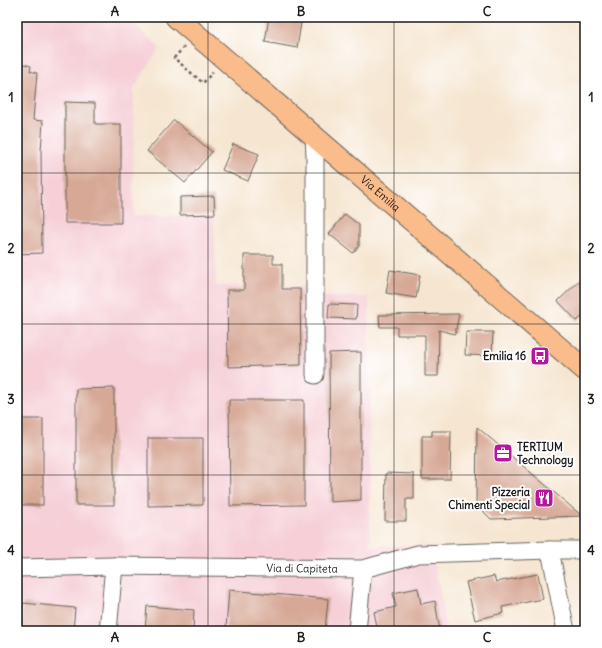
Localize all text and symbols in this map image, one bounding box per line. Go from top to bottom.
text: A [111,3,120,20]
text: B [297,3,306,20]
text: C [483,3,492,20]
text: 1 [8,89,14,106]
text: 1 [588,89,594,106]
street label: Via Emilia [358,172,403,214]
text: 2 [7,240,15,257]
text: 2 [587,240,595,257]
bus stop icon: Emilia 16 [529,345,551,367]
place label: Emilia 16 [483,349,526,363]
text: 3 [7,391,15,408]
text: 3 [587,391,595,408]
place label: TERTIUM Technology [517,440,573,468]
office icon: TERTIUM Technology [492,442,514,464]
place label: Pizzeria Chimenti Special [448,485,531,513]
restaurant icon: Pizzeria Chimenti Special [533,487,555,509]
text: 4 [7,542,15,559]
text: 4 [587,542,595,559]
street label: Via di Capiteta [266,561,338,576]
text: A [111,629,120,646]
text: B [297,629,306,646]
text: C [483,629,492,646]

